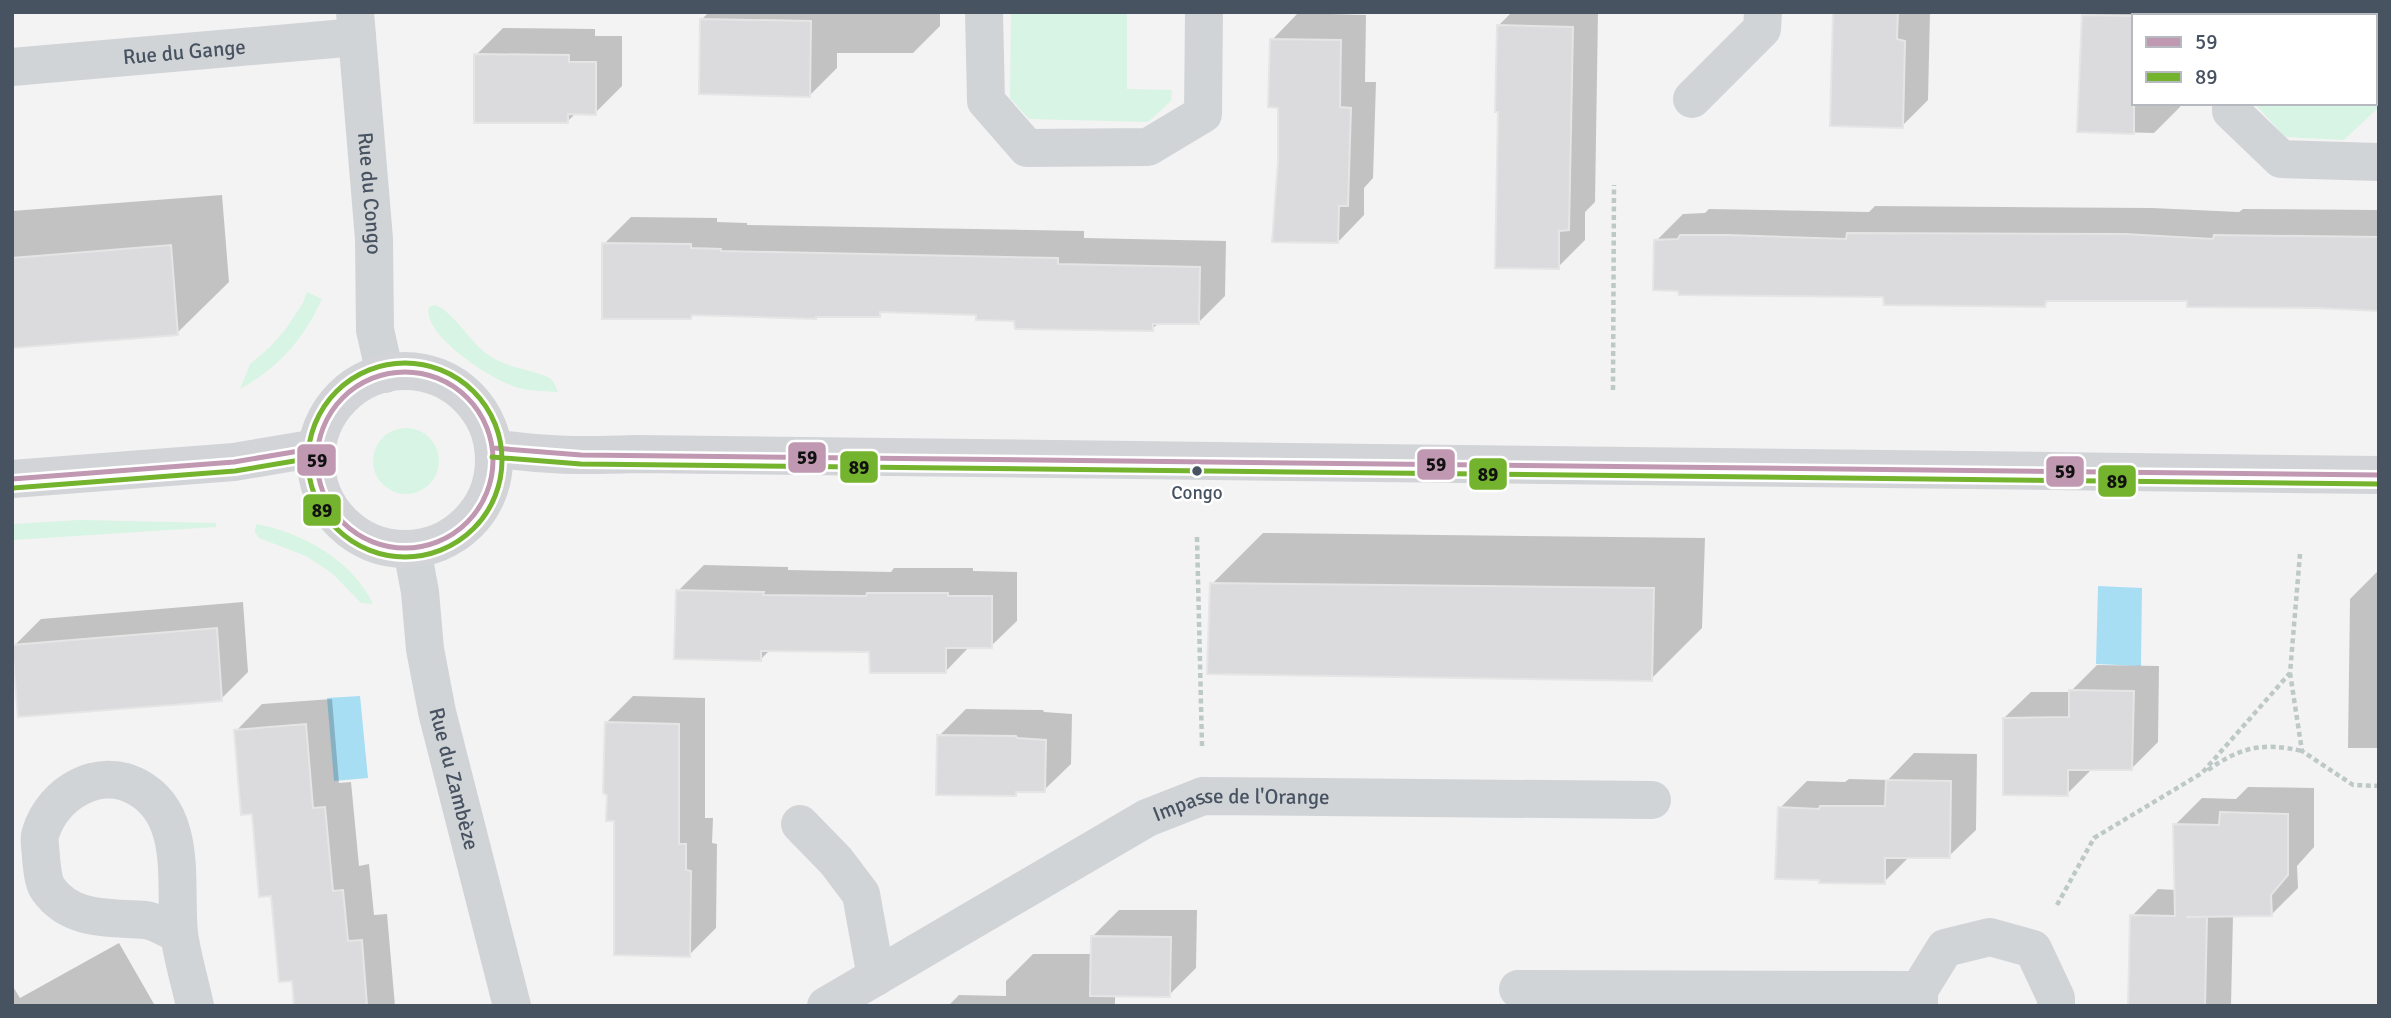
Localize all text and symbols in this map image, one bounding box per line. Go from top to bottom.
legend [2132,14,2377,105]
text: 59 [2195,29,2218,55]
street label: Rue du Gange [122,34,247,70]
text: 89 [2195,64,2218,90]
street label: Rue du Congo [352,131,387,255]
line badge: 59 [787,441,827,474]
line badge: 59 [296,443,337,477]
text: 59 [797,446,817,470]
line badge: 59 [1416,448,1456,481]
text: 59 [307,449,327,473]
line badge: 89 [839,450,879,484]
text: 59 [1426,453,1446,477]
line badge: 59 [2045,455,2085,488]
text: 89 [849,456,869,480]
line badge: 89 [1468,457,1508,491]
text: 59 [2055,460,2075,484]
text: 89 [1478,463,1498,487]
marker: Congo [1190,464,1204,478]
line badge: 89 [2097,464,2137,498]
text: 89 [2107,470,2127,494]
place label: Congo [1171,481,1223,505]
line badge: 89 [302,493,342,527]
text: 89 [312,499,332,523]
street label: Rue du Zambèze [423,705,485,853]
street label: Impasse de l'Orange [1149,783,1330,827]

